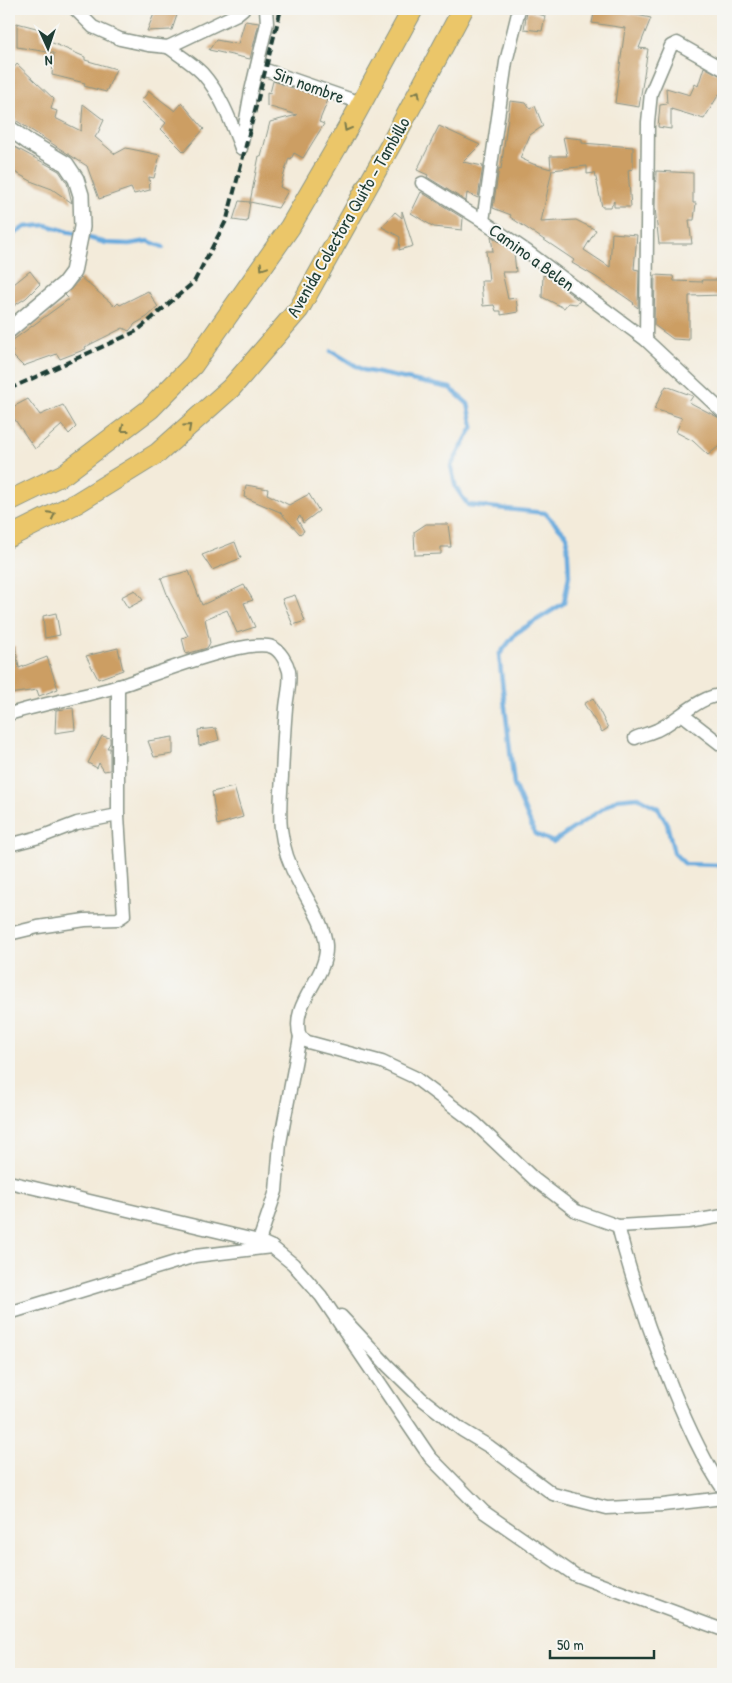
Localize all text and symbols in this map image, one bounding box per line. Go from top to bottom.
north arrow [22,22,72,72]
text: N [44,52,53,71]
street label: Sin nombre [270,61,348,109]
one-way arrow [411,90,421,99]
street label: Avenida Colectora Quito - Tambillo [280,112,416,322]
one-way arrow [343,123,353,132]
street label: Camino a Belen [484,217,580,297]
one-way arrow [260,261,269,271]
one-way arrow [120,423,130,432]
one-way arrow [182,423,191,432]
one-way arrow [47,511,56,521]
scale bar [550,1628,653,1660]
text: 50 m [557,1634,584,1655]

